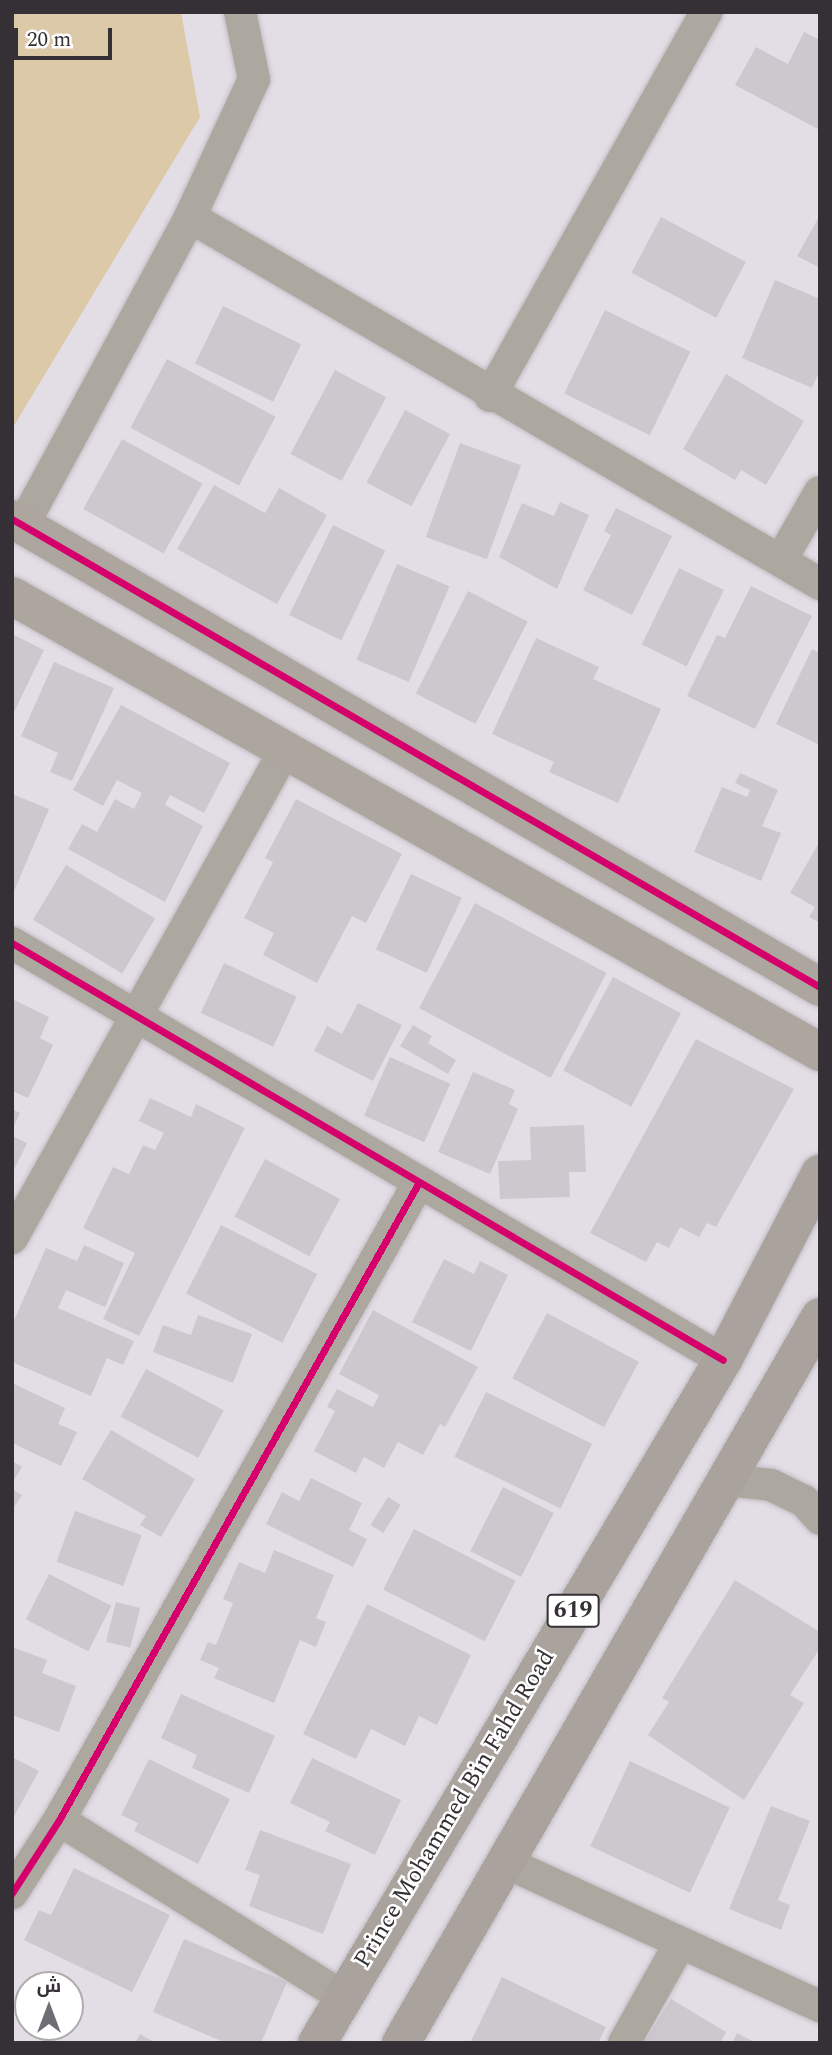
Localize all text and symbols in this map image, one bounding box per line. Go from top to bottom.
scale bar [18,14,116,58]
text: 20 m [27,24,71,56]
road number: 619 [545,1592,601,1630]
street label: Prince Mohammed Bin Fahd Road [348,1645,562,1973]
north arrow [14,1971,84,2041]
text: ش [37,1972,61,2001]

